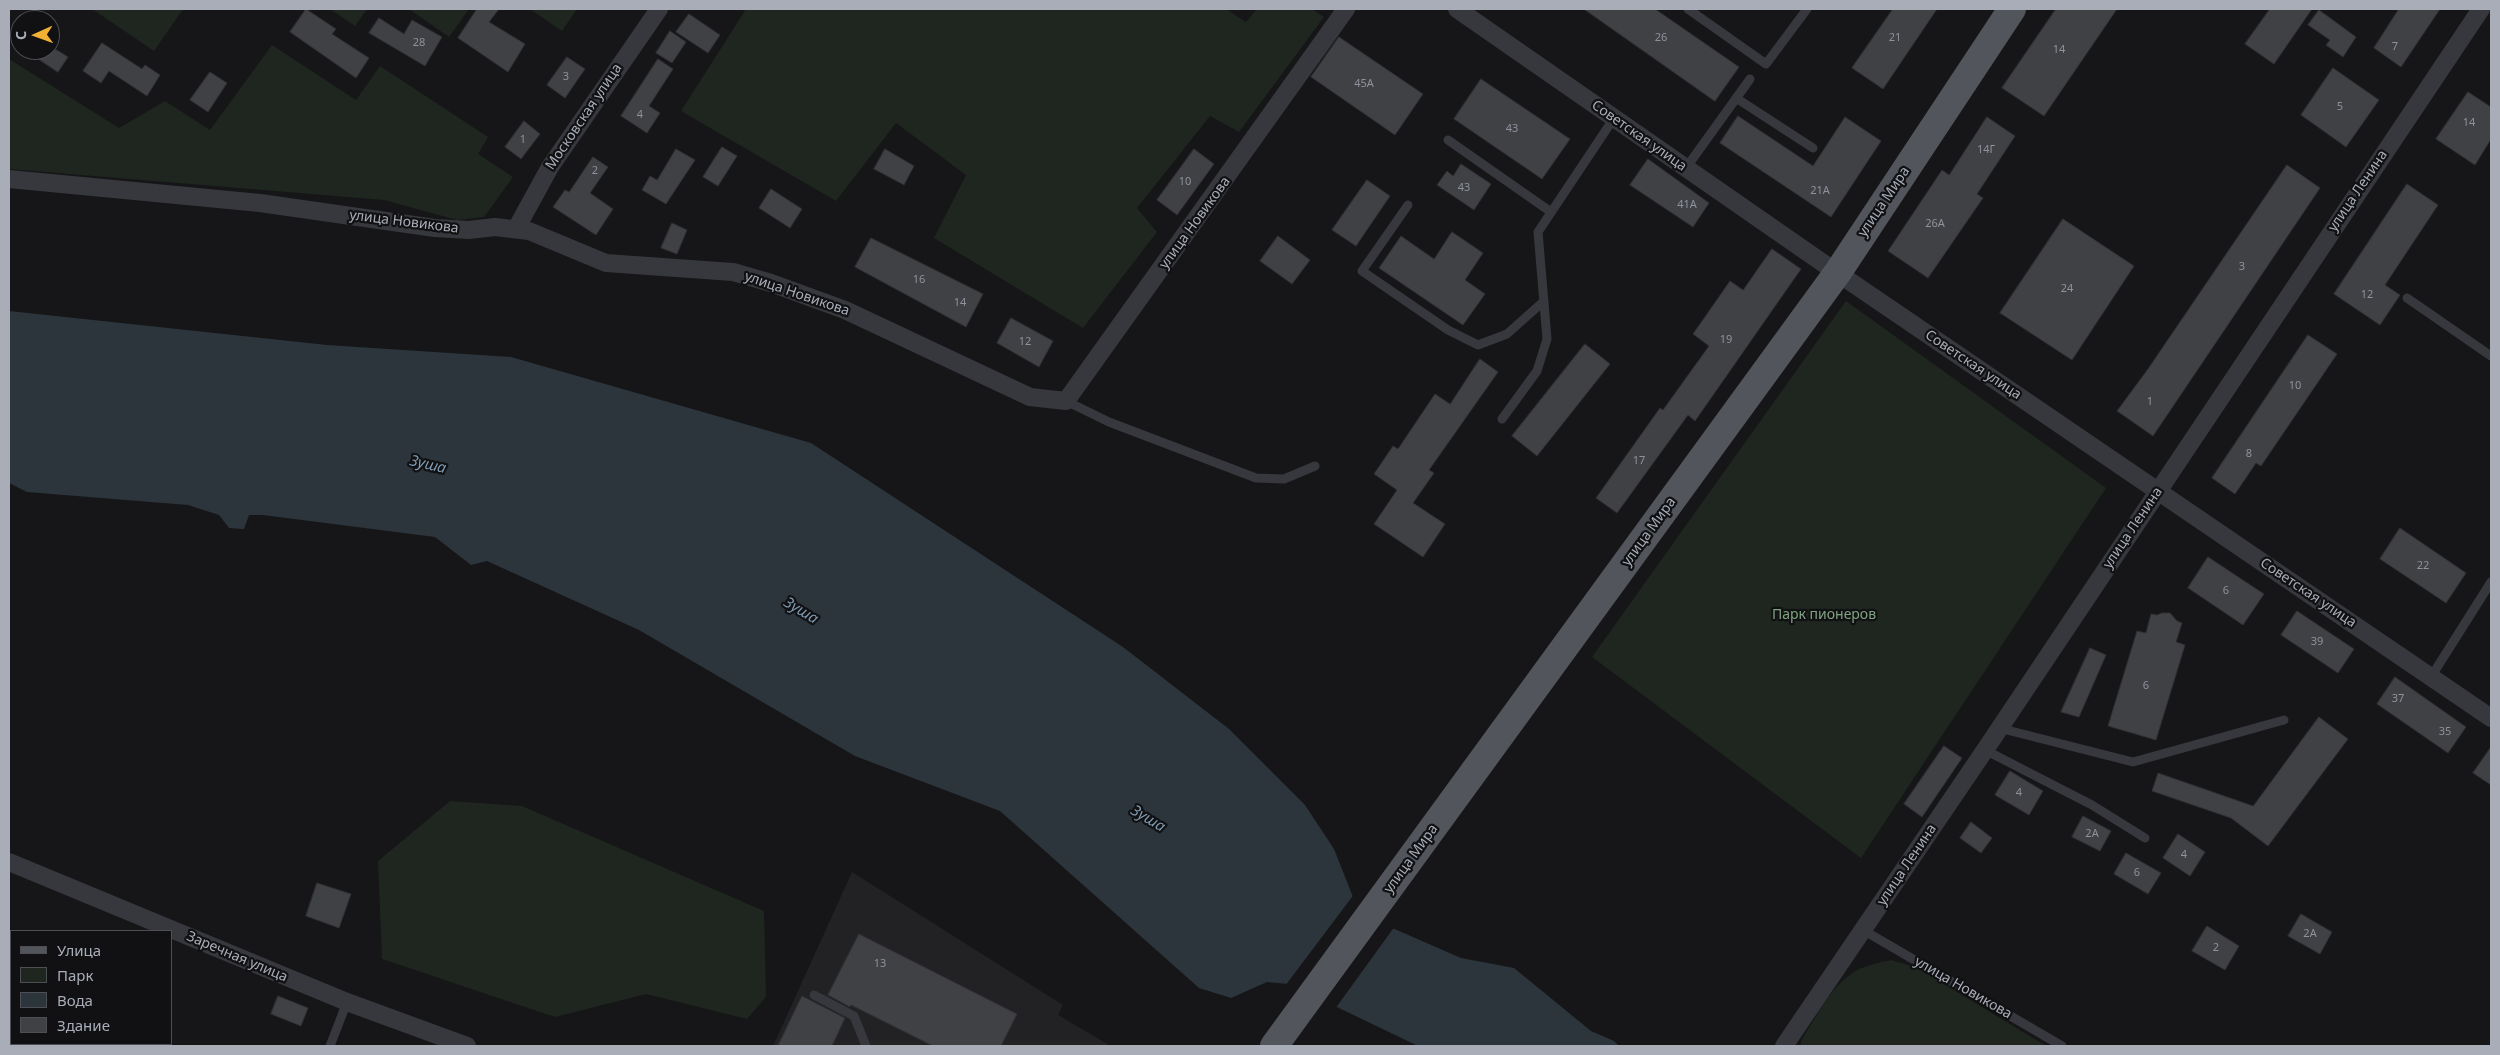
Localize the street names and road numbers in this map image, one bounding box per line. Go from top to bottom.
street label: Московская улица [542,61,626,173]
street label: Советская улица [1588,97,1690,175]
street label: улица Ленина [2325,147,2391,235]
street label: улица Мира [1854,164,1914,240]
street label: улица Новикова [1156,174,1234,272]
street label: улица Новикова [348,207,460,237]
street label: улица Новикова [742,268,852,320]
street label: Советская улица [1922,327,2024,403]
street label: улица Ленина [2100,484,2166,572]
street label: улица Мира [1618,494,1680,570]
street label: Советская улица [2257,555,2359,631]
street label: улица Мира [1380,821,1442,897]
street label: улица Ленина [1874,821,1940,909]
street label: Заречная улица [184,928,290,986]
street label: улица Новикова [1911,953,2015,1023]

